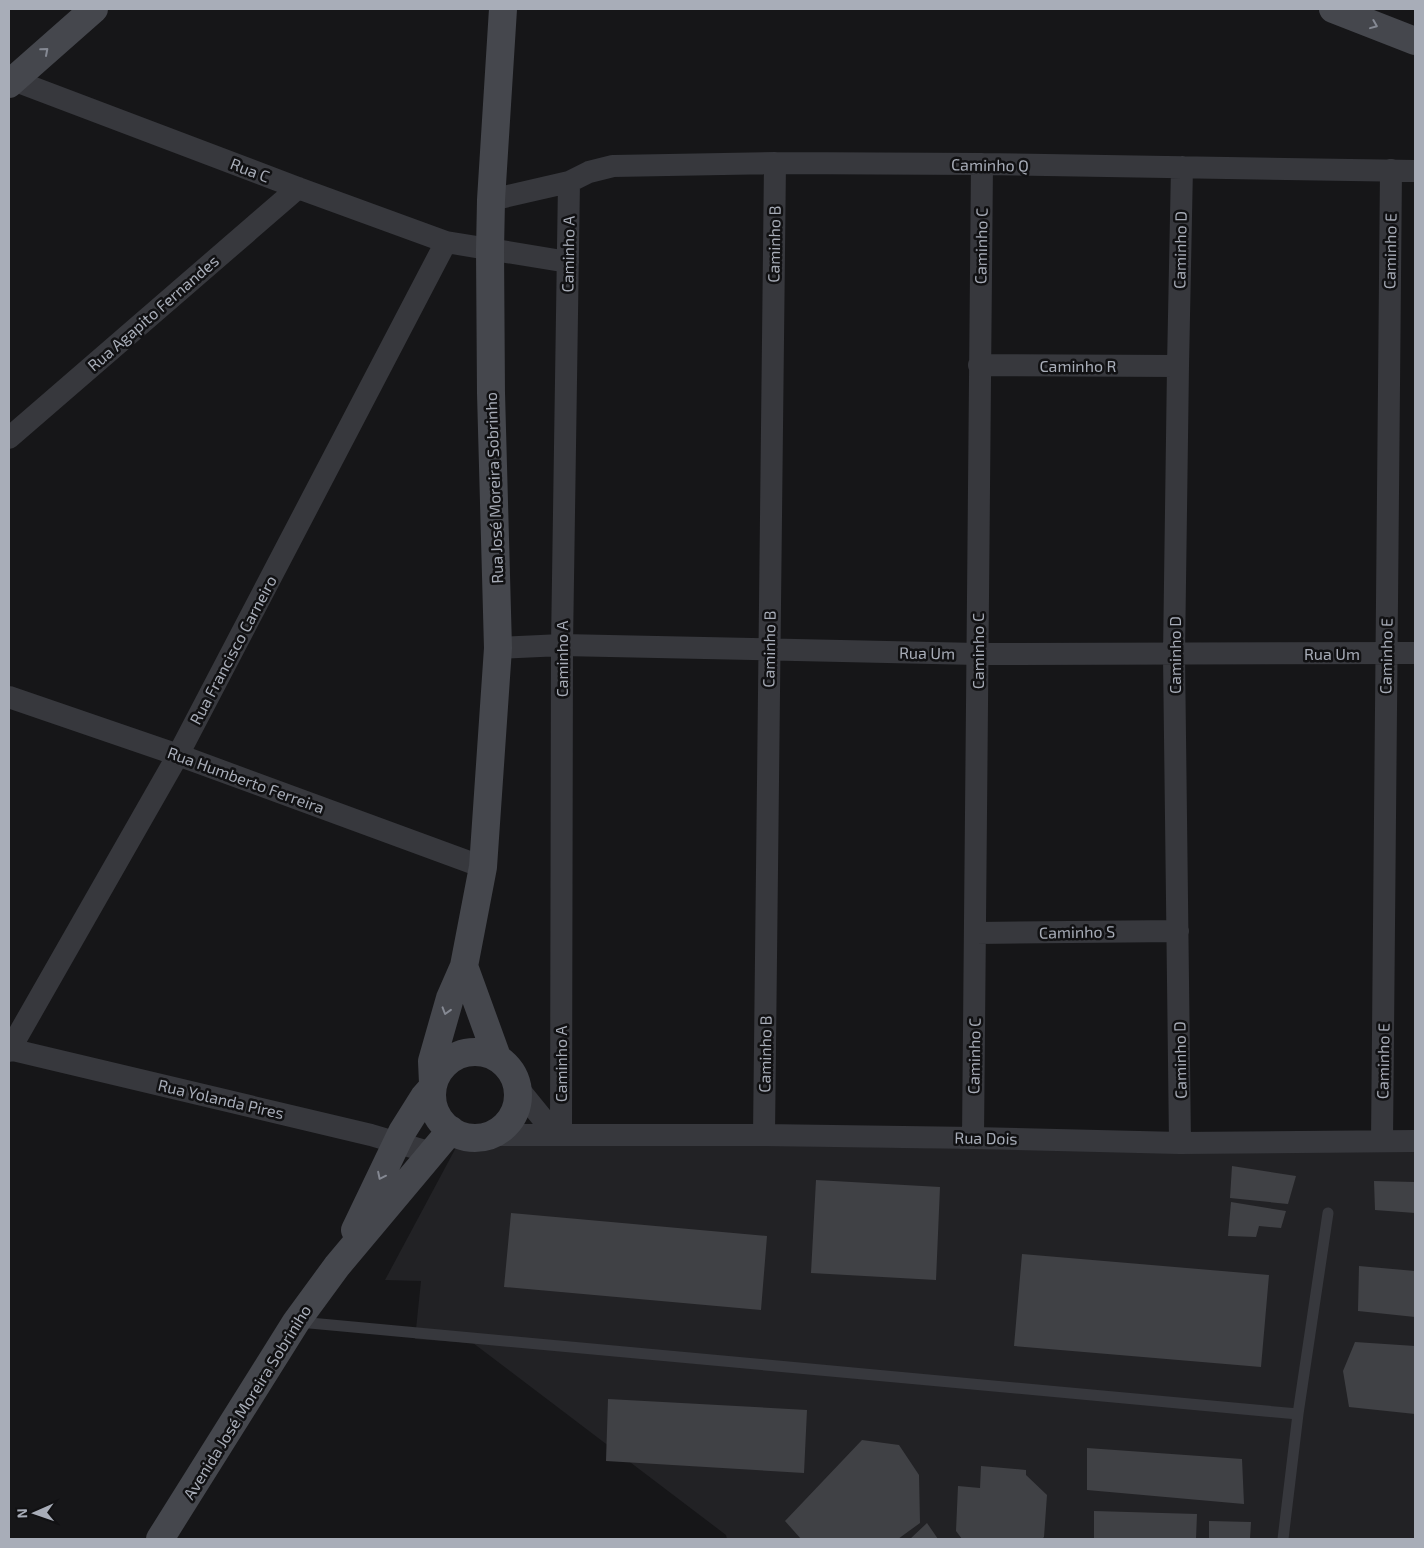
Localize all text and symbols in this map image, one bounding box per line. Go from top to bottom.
one-way arrow [1369,19,1378,29]
one-way arrow [40,48,49,57]
street label: Rua C [228,153,272,186]
street label: Caminho Q [951,154,1029,176]
street label: Caminho B [763,205,784,283]
street label: Caminho C [970,208,991,284]
street label: Caminho D [1169,211,1190,289]
street label: Caminho E [1379,213,1400,289]
street label: Caminho A [557,215,578,293]
street label: Rua Agapito Fernandes [83,251,222,375]
street label: Caminho R [1039,356,1117,375]
street label: Rua José Moreira Sobrinho [481,392,506,584]
street label: Rua Francisco Carneiro [185,572,280,727]
street label: Caminho B [758,610,779,688]
street label: Caminho C [968,613,987,689]
street label: Caminho D [1165,616,1184,694]
street label: Caminho E [1375,618,1396,694]
street label: Caminho A [552,621,571,697]
street label: Rua Um [899,643,955,662]
street label: Rua Um [1304,644,1360,663]
street label: Rua Humberto Ferreira [165,742,327,817]
street label: Caminho S [1039,921,1115,942]
one-way arrow [442,1007,452,1015]
street label: Caminho B [754,1015,775,1093]
street label: Caminho C [963,1018,984,1094]
street label: Caminho D [1169,1021,1190,1099]
street label: Caminho E [1372,1023,1393,1099]
street label: Caminho A [551,1026,570,1102]
street label: Rua Yolanda Pires [156,1075,286,1122]
street label: Rua Dois [954,1127,1018,1148]
one-way arrow [376,1171,387,1180]
street label: Avenida José Moreira Sobriniho [179,1301,314,1502]
north arrow [10,1488,60,1538]
text: N [13,1508,30,1519]

